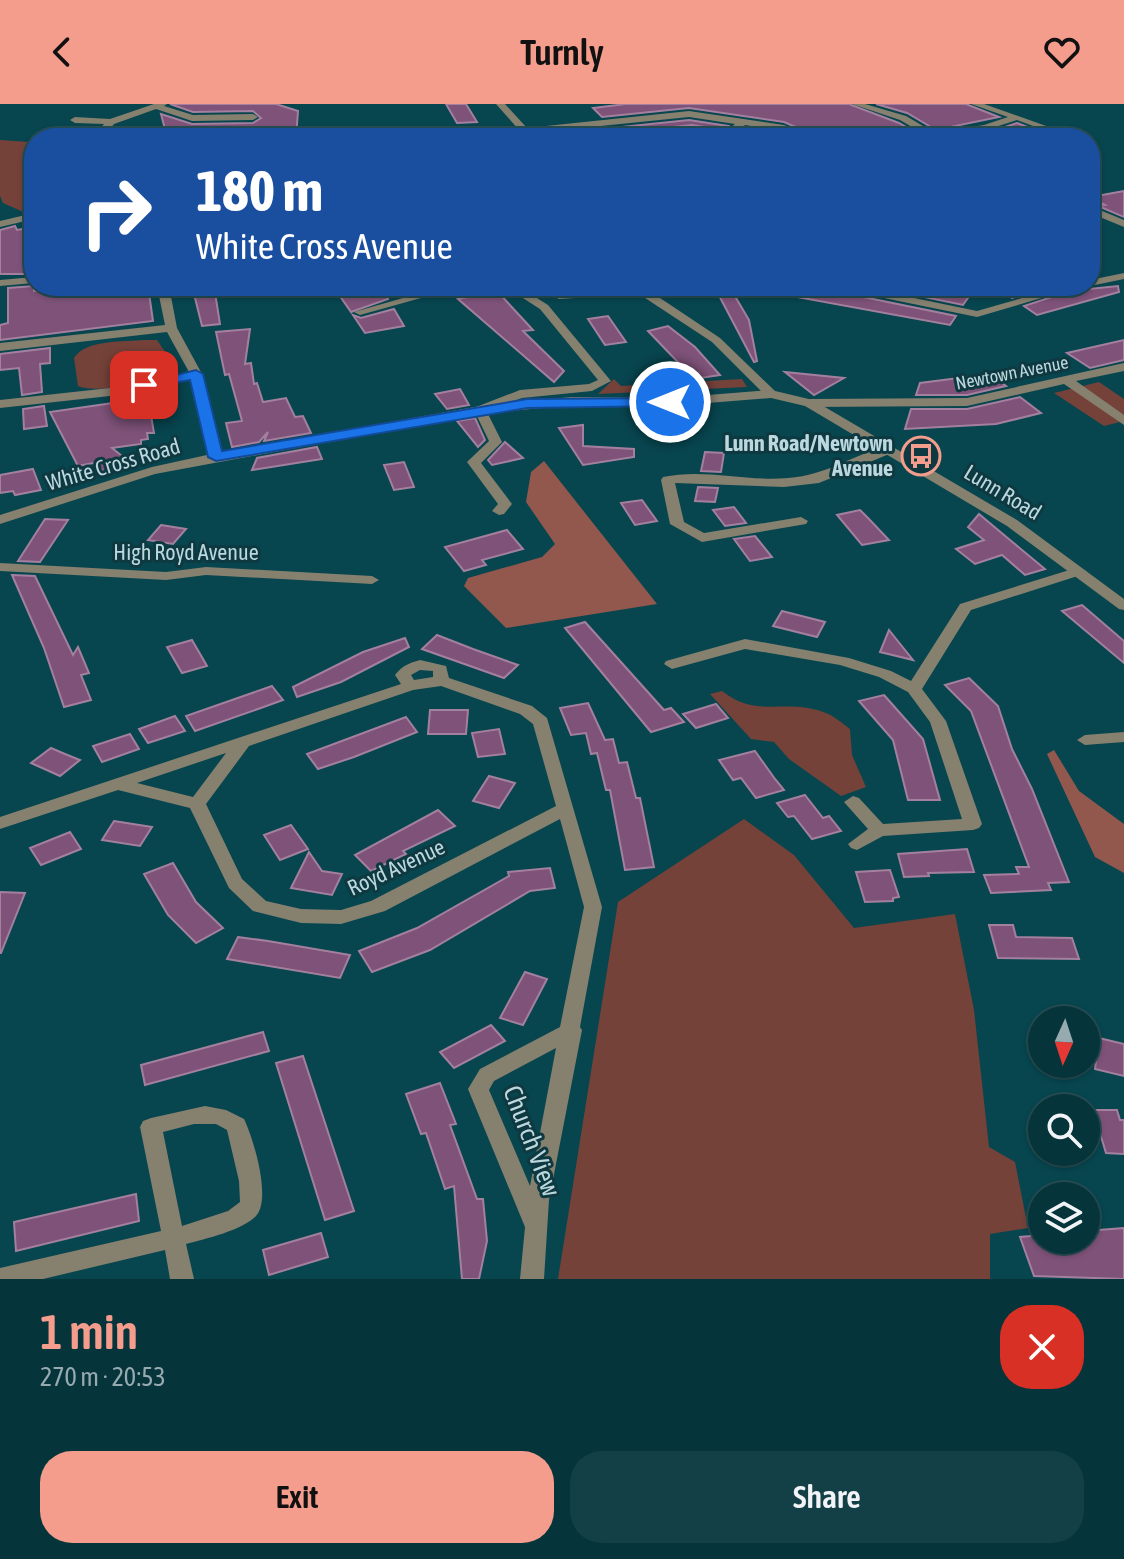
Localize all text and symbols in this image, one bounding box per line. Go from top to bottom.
icon: back [40,30,84,74]
icon: heart [1040,30,1084,74]
text: Turnly [520,31,604,73]
text: 180 m [196,159,323,223]
icon: right [64,160,168,264]
text: White Cross Avenue [196,225,453,267]
pin [110,351,178,419]
street label: Newtown Avenue [954,351,1070,394]
position arrow [628,360,712,444]
icon: arrive [122,363,166,407]
place label: Lunn Road/Newtown Avenue [724,430,893,481]
street label: White Cross Road [43,432,183,496]
bus stop icon: Lunn Road/Newtown Avenue [900,435,942,477]
street label: Lunn Road [960,459,1046,525]
street label: High Royd Avenue [113,539,259,565]
street label: Royd Avenue [343,833,449,901]
north arrow [1028,1006,1100,1078]
map controls [1028,1006,1100,1254]
street label: Church View [497,1081,567,1201]
button: search [1028,1094,1100,1166]
button: layers [1028,1182,1100,1254]
text: 1 min [40,1304,138,1359]
button: close [1000,1305,1084,1389]
text: 270 m · 20:53 [40,1362,166,1392]
button: Exit [40,1451,554,1543]
button: Share [570,1451,1084,1543]

